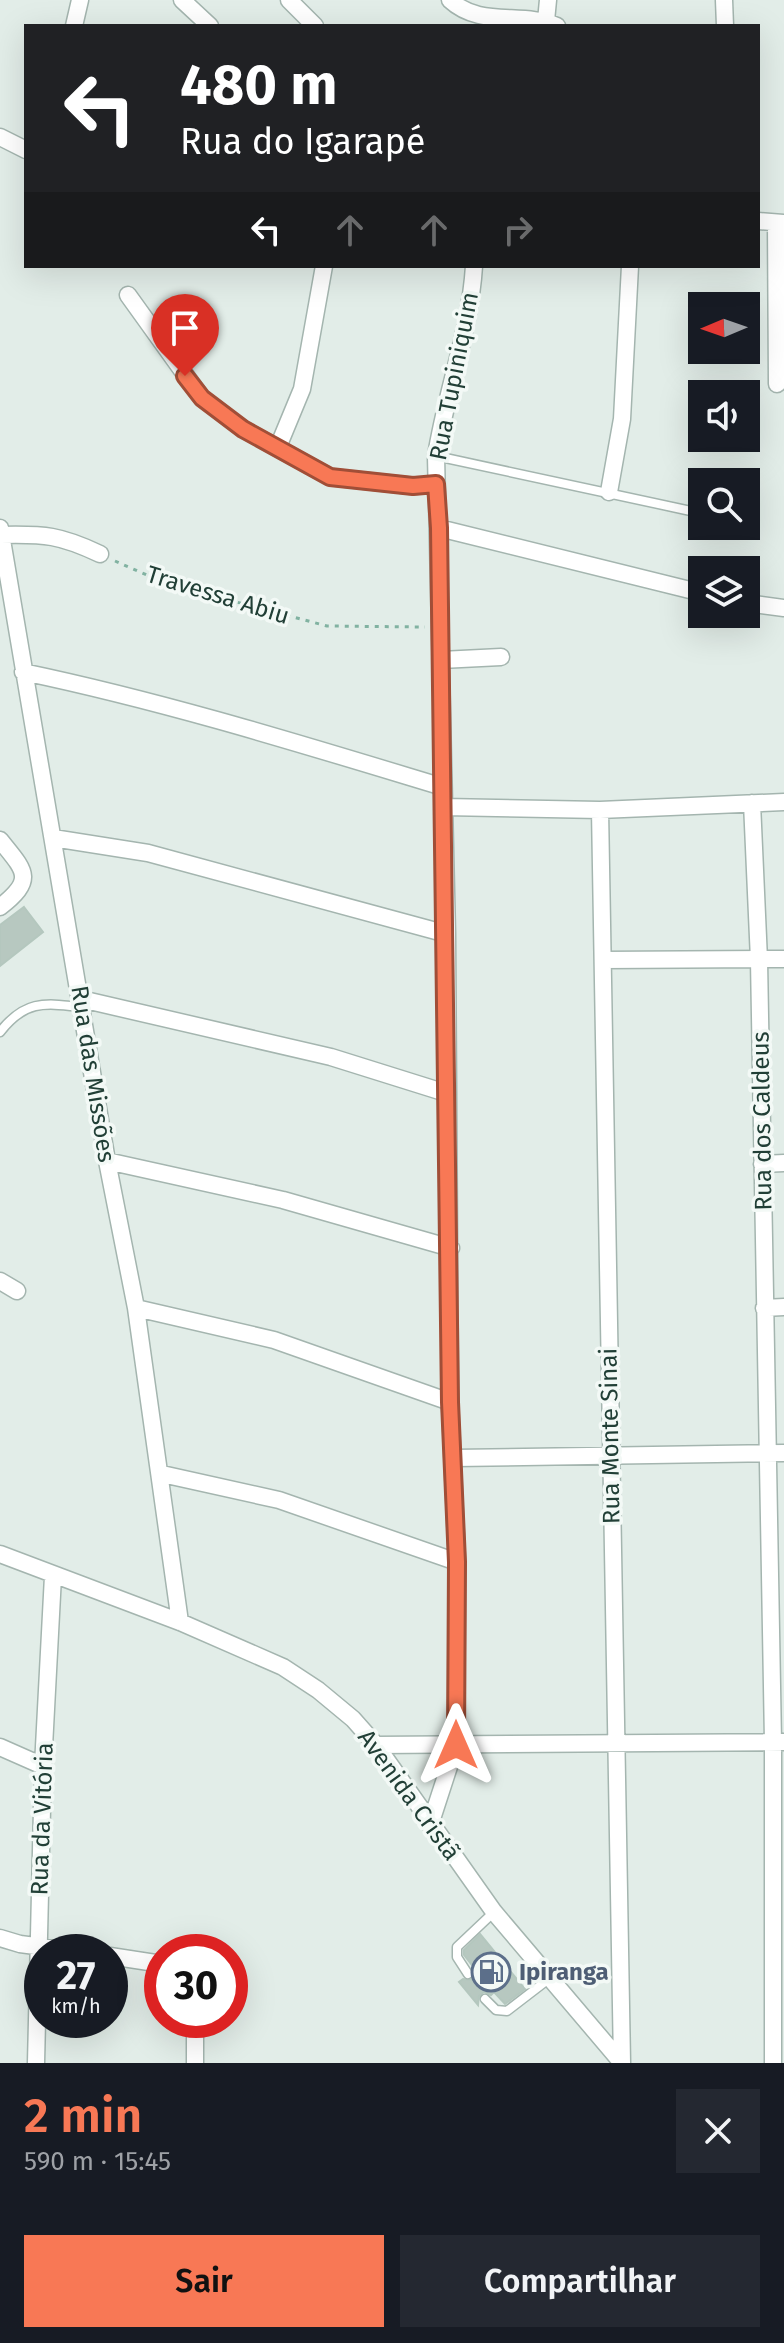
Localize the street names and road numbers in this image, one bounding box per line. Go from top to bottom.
street label: Rua Tupiniquim [424,289,484,463]
street label: Travessa Abiu [143,560,293,630]
street label: Rua das Missões [65,984,121,1164]
street label: Rua dos Caldeus [746,1031,778,1211]
street label: Rua Monte Sinai [594,1348,626,1524]
street label: Avenida Cristã [352,1724,466,1866]
street label: Rua da Vitória [25,1742,59,1896]

